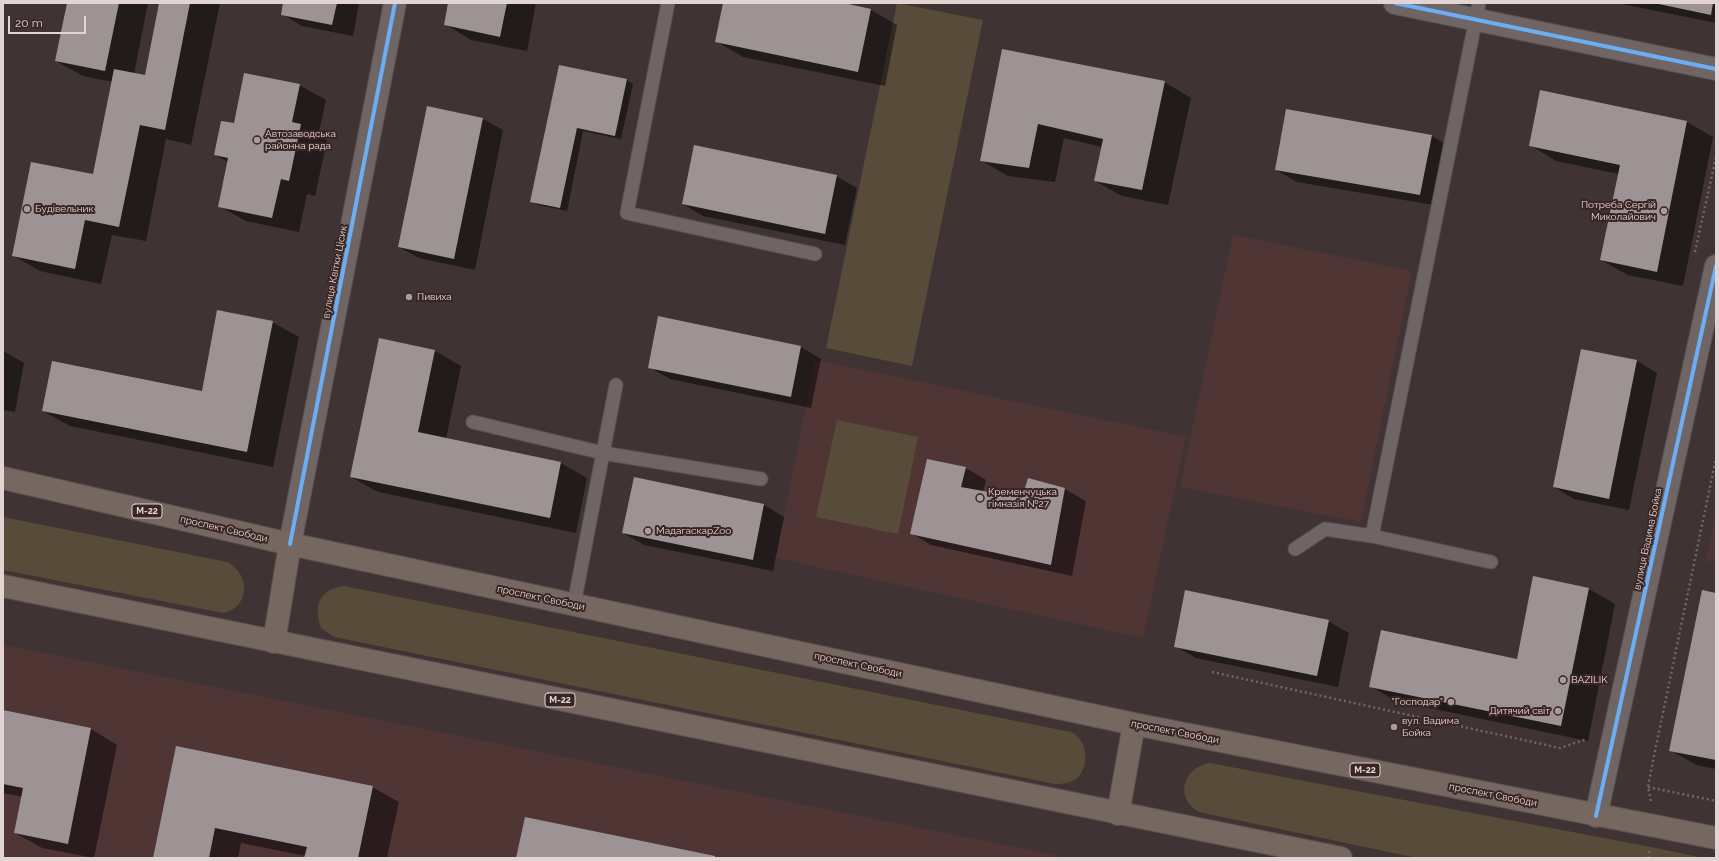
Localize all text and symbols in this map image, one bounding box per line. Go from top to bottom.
scale bar [10,8,88,34]
text: 20 m [15,16,43,30]
place label: Автозаводська районна рада [265,128,336,152]
marker: Автозаводська районна рада [252,135,262,145]
place label: Потреба Сергій Миколайович [1581,199,1656,222]
place label: Будівельник [35,203,94,215]
marker: Будівельник [22,204,32,214]
marker: Потреба Сергій Миколайович [1659,206,1669,216]
street label: вулиця Квітки Цісик [320,225,350,319]
place label: Пивиха [417,291,452,303]
marker: Пивиха [404,292,414,302]
place label: Кременчуцька гімназія №27 [988,486,1057,510]
street label: вулиця Вадима Бойка [1631,487,1665,591]
marker: Кременчуцька гімназія №27 [975,493,985,503]
road number: М-22 [132,504,162,518]
street label: проспект Свободи [179,513,269,545]
place label: МадагаскарZoo [656,525,731,537]
marker: МадагаскарZoo [643,526,653,536]
street label: проспект Свободи [496,583,586,613]
street label: проспект Свободи [813,650,903,680]
place label: BAZILIK [1571,674,1608,686]
marker: BAZILIK [1558,675,1568,685]
road number: М-22 [545,693,575,707]
place label: "Господар" [1392,696,1443,708]
marker: "Господар" [1446,697,1456,707]
place label: Дитячий світ [1489,705,1550,717]
marker: Дитячий світ [1553,706,1563,716]
place label: вул. Вадима Бойка [1402,715,1459,738]
street label: проспект Свободи [1130,718,1220,746]
marker: вул. Вадима Бойка [1389,722,1399,732]
road number: М-22 [1350,763,1380,777]
street label: проспект Свободи [1448,781,1538,809]

